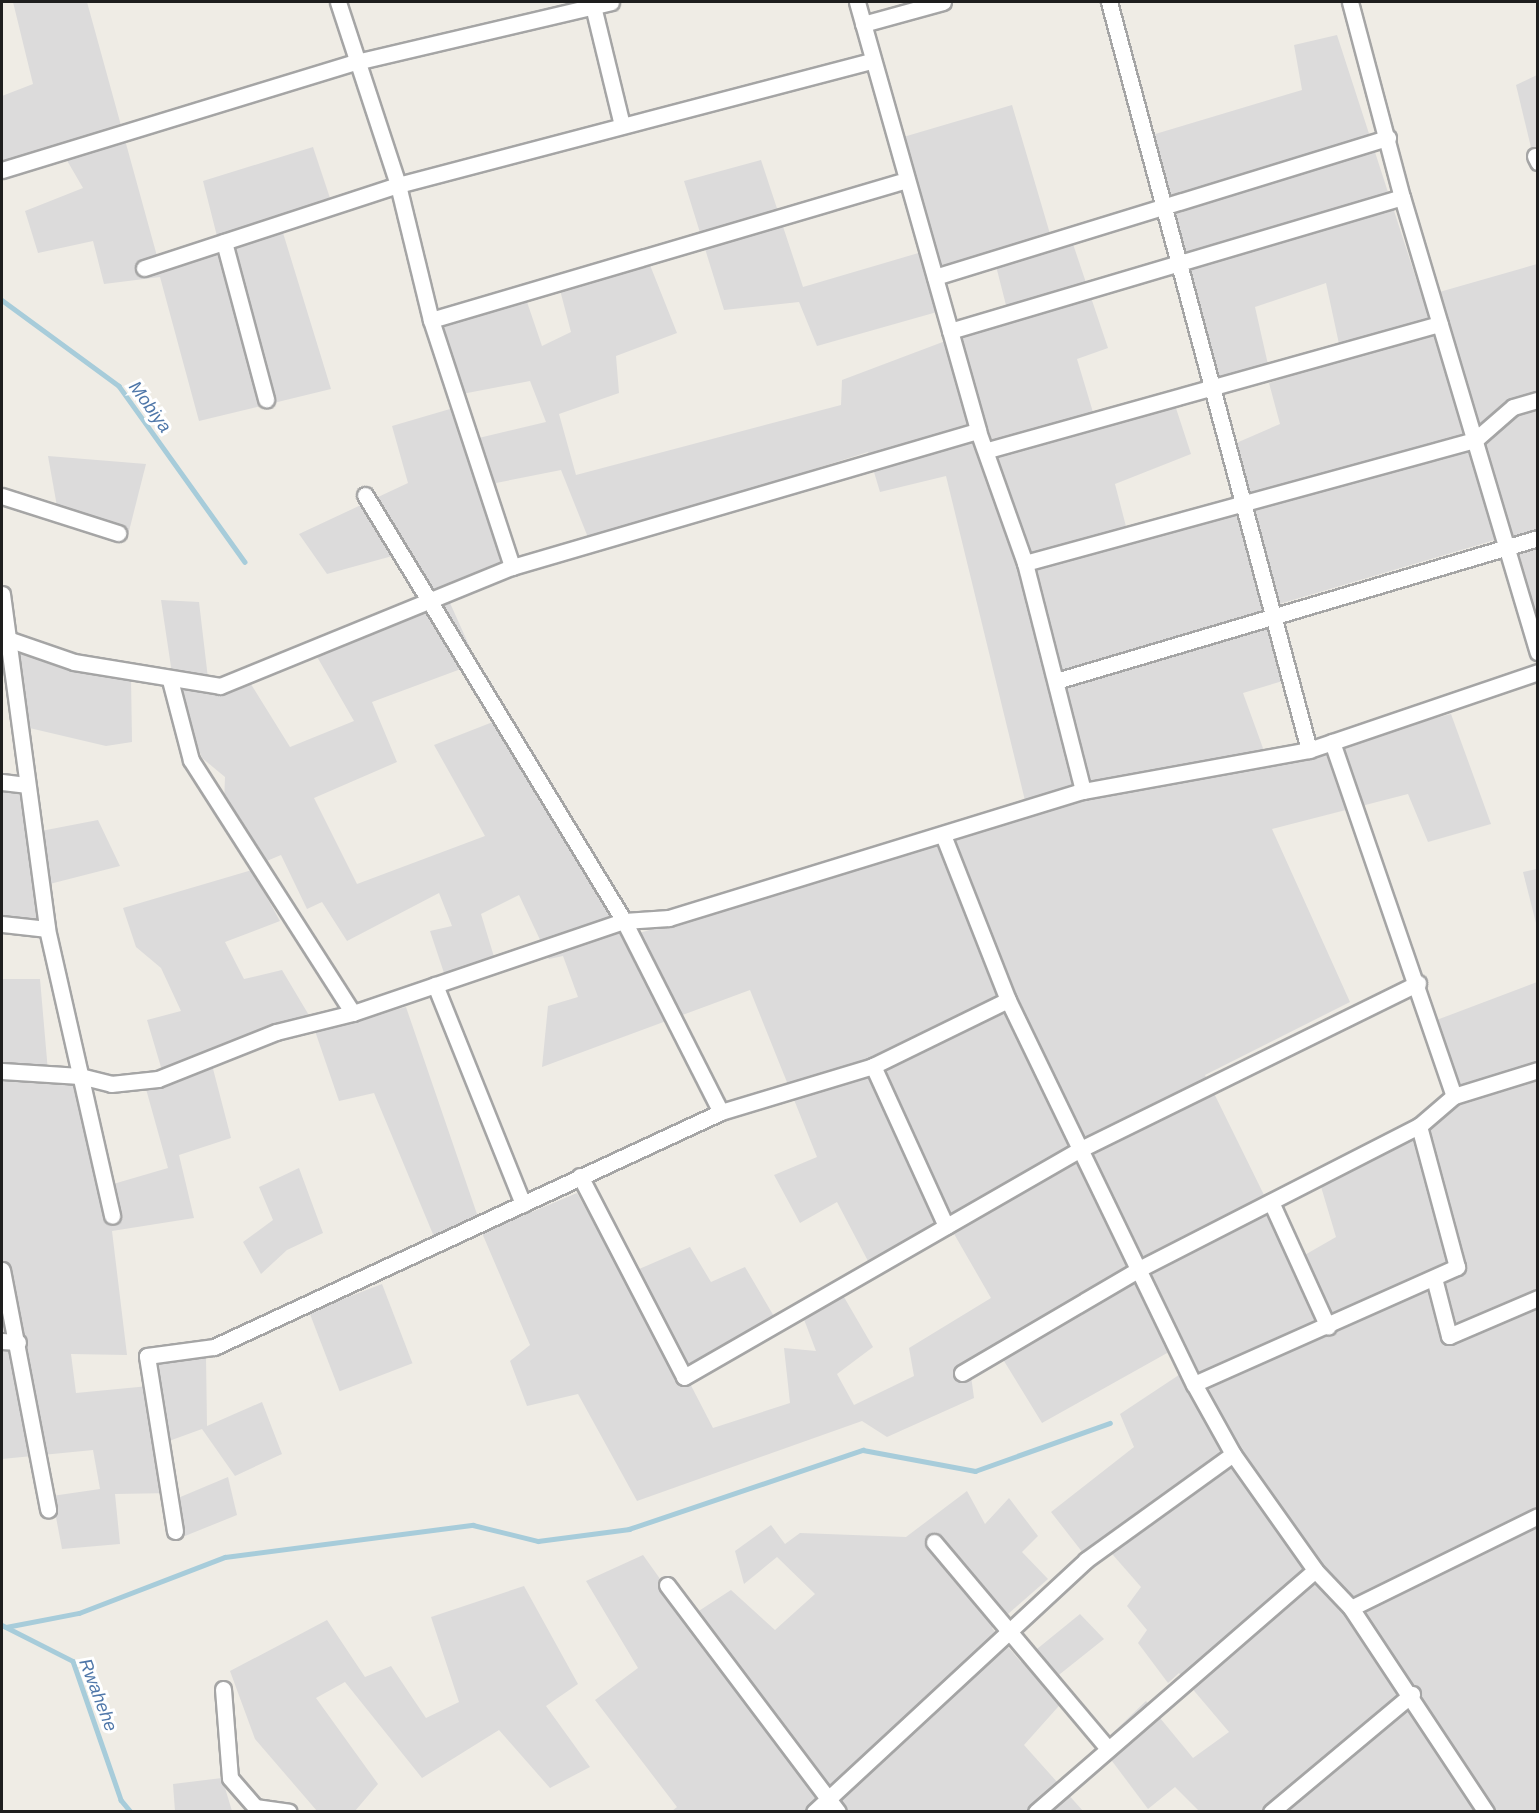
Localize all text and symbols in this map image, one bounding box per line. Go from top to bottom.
water label: Mobiya [124,377,176,437]
water label: Rwahehe [74,1656,122,1734]

